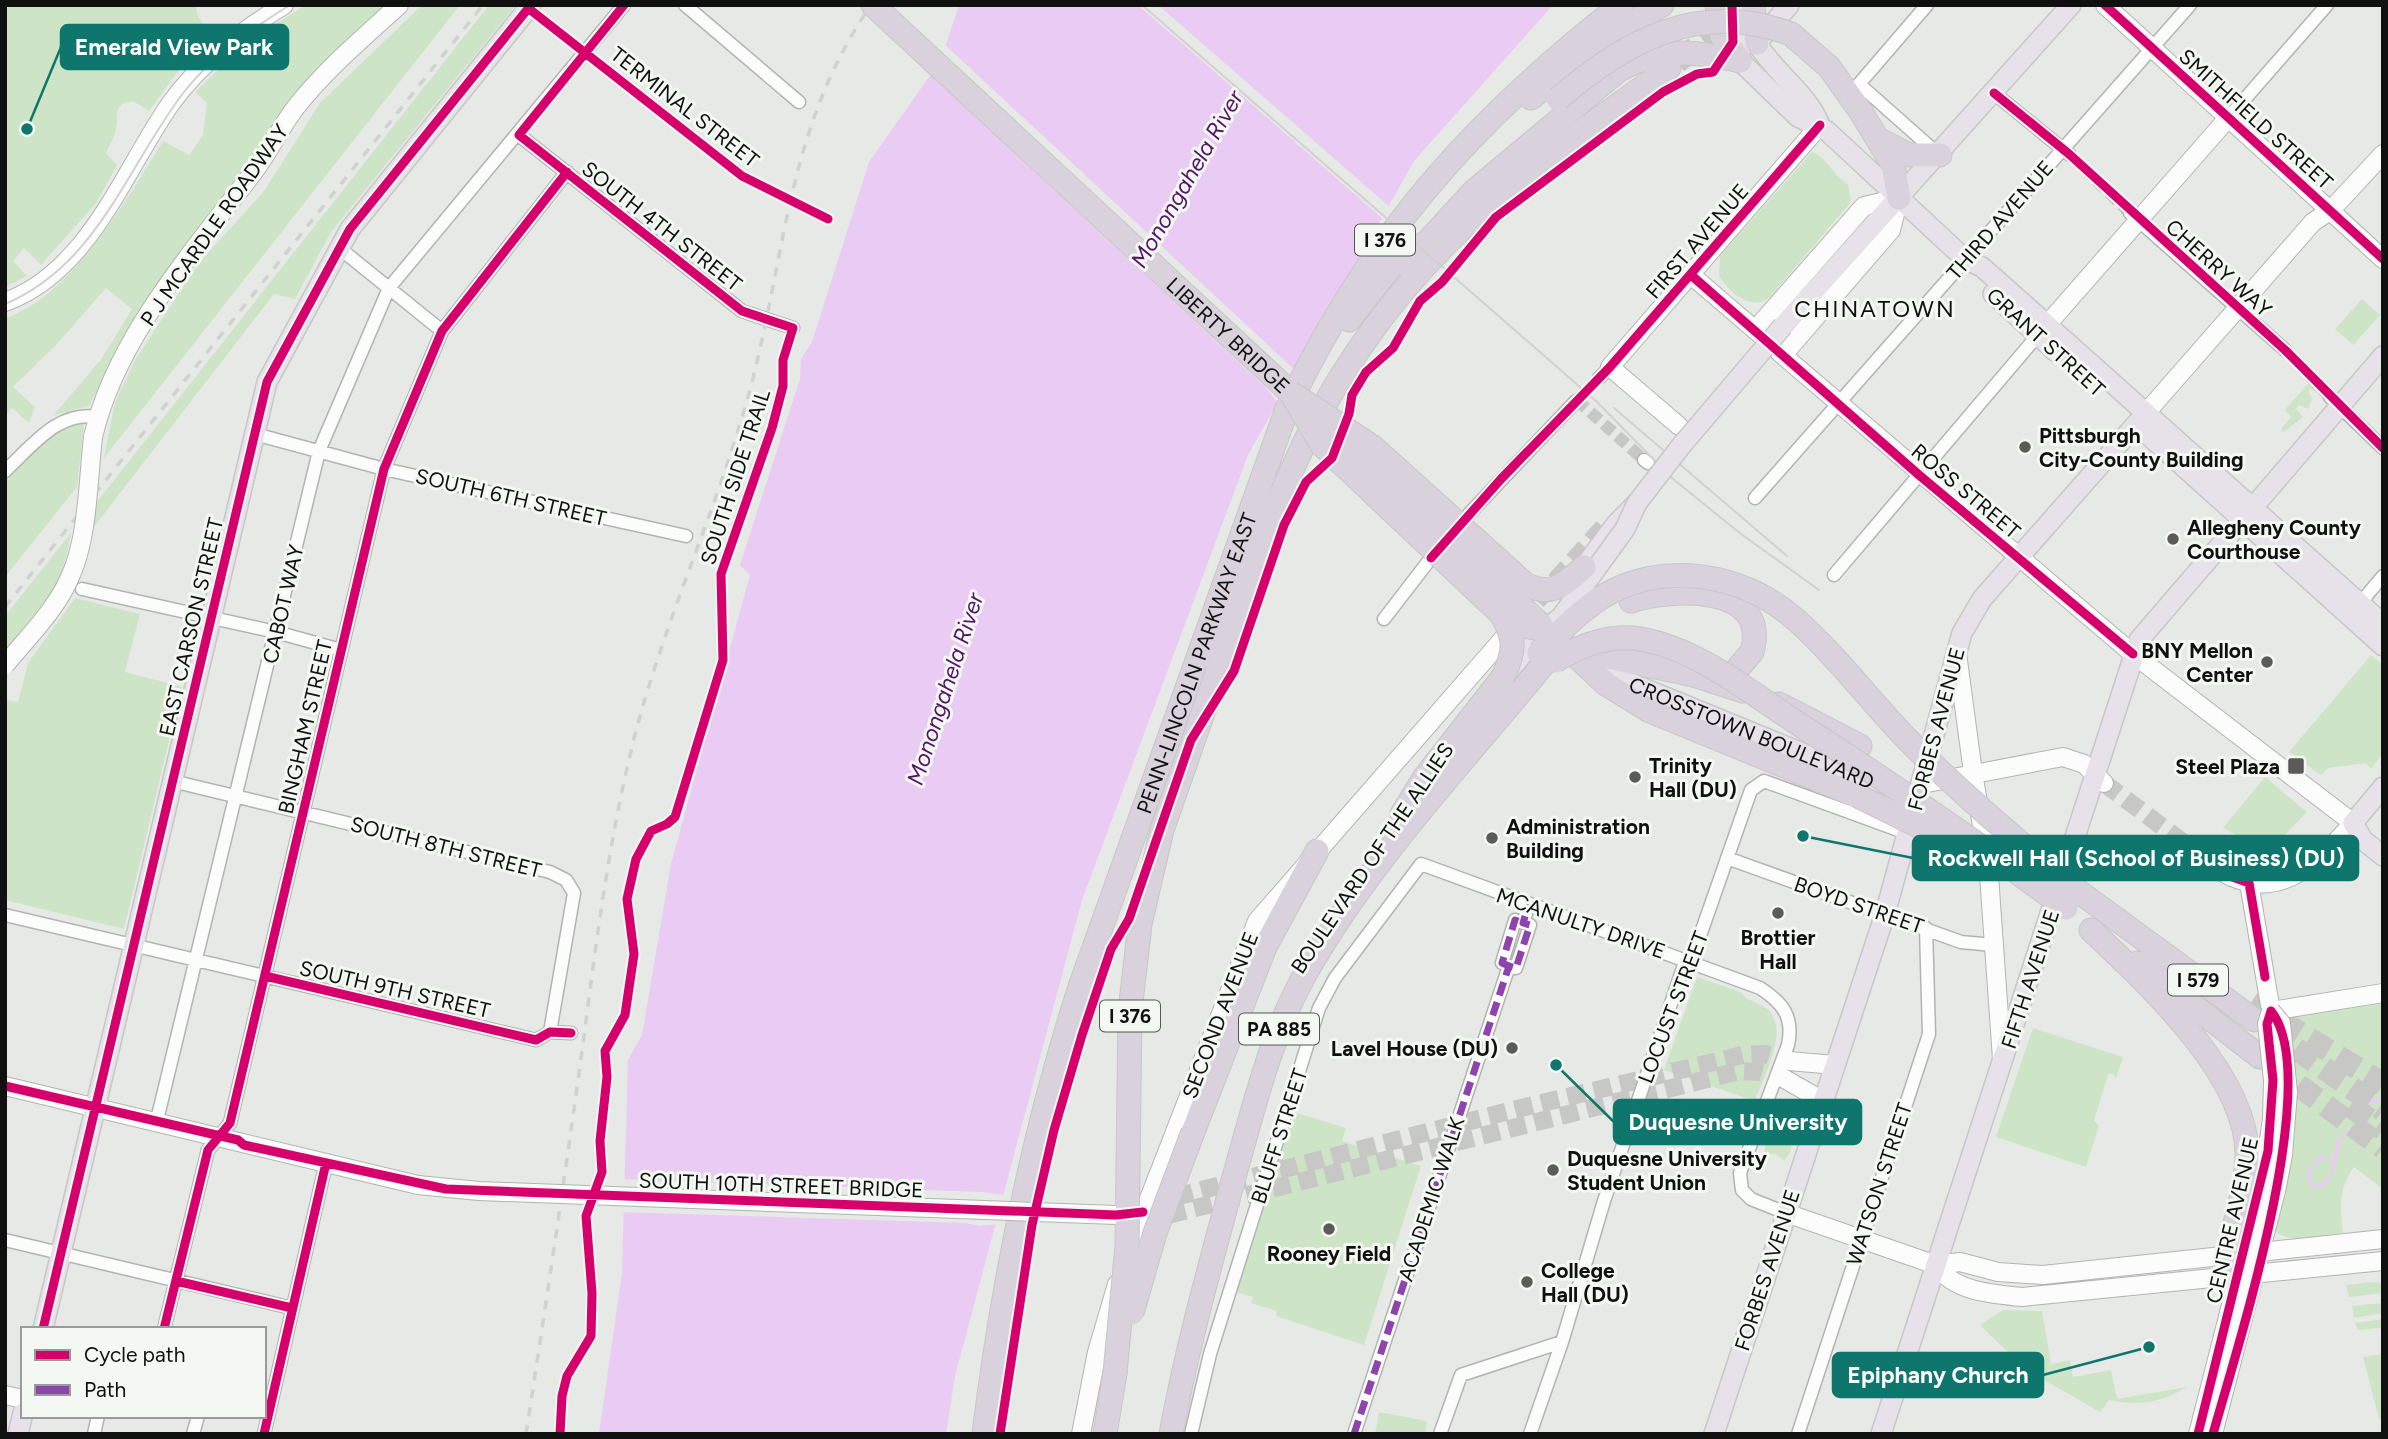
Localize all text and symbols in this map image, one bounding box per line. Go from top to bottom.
callout: Emerald View Park [61,25,288,69]
text: Emerald View Park [75,33,274,61]
street label: TERMINAL STREET [606,41,764,173]
street label: SMITHFIELD STREET [2174,44,2338,195]
water label: Monongahela River [1125,84,1250,273]
street label: P J MCARDLE ROADWAY [135,119,293,331]
street label: THIRD AVENUE [1941,155,2059,285]
street label: SOUTH 4TH STREET [577,156,747,296]
street label: FIRST AVENUE [1640,179,1754,303]
street label: CHERRY WAY [2161,214,2277,322]
road number: I 376 [1355,224,1415,256]
street label: LIBERTY BRIDGE [1162,272,1295,398]
street label: GRANT STREET [1982,282,2111,402]
district label: CHINATOWN [1794,295,1956,323]
street label: SOUTH SIDE TRAIL [695,386,775,568]
place label: Pittsburgh City-County Building [2039,423,2244,472]
street label: ROSS STREET [1906,438,2026,544]
marker: Pittsburgh City-County Building [2017,439,2033,455]
street label: SOUTH 6TH STREET [413,463,609,531]
street label: PENN-LINCOLN PARKWAY EAST [1131,509,1261,817]
street label: EAST CARSON STREET [154,515,228,739]
place label: Allegheny County Courthouse [2187,515,2362,564]
marker: Allegheny County Courthouse [2165,531,2181,547]
street label: CABOT WAY [257,542,309,666]
water label: Monongahela River [901,588,990,789]
street label: BINGHAM STREET [273,637,337,816]
place label: BNY Mellon Center [2141,638,2253,687]
street label: FORBES AVENUE [1902,645,1970,813]
marker: BNY Mellon Center [2259,654,2275,670]
street label: CROSSTOWN BOULEVARD [1626,671,1878,794]
street label: BOULEVARD OF THE ALLIES [1285,738,1459,978]
place label: Trinity Hall (DU) [1649,753,1737,802]
place label: Steel Plaza [2175,754,2280,779]
marker: Steel Plaza [2286,756,2306,776]
marker: Trinity Hall (DU) [1627,769,1643,785]
street label: SOUTH 8TH STREET [348,811,544,883]
place label: Administration Building [1506,814,1650,863]
marker: Administration Building [1484,830,1500,846]
callout: Rockwell Hall (School of Business) (DU) [1913,836,2358,880]
text: Rockwell Hall (School of Business) (DU) [1927,844,2345,872]
street label: BOYD STREET [1791,871,1927,939]
street label: MCANULTY DRIVE [1493,882,1669,964]
marker: Brottier Hall [1770,905,1786,921]
street label: FIFTH AVENUE [1996,906,2064,1052]
place label: Brottier Hall [1741,925,1816,974]
street label: LOCUST STREET [1633,927,1714,1086]
street label: SECOND AVENUE [1177,928,1263,1102]
street label: SOUTH 9TH STREET [297,955,493,1023]
road number: I 579 [2168,964,2228,996]
road number: I 376 [1100,1000,1160,1032]
road number: PA 885 [1239,1014,1319,1044]
place label: Lavel House (DU) [1331,1036,1498,1061]
marker: Lavel House (DU) [1504,1040,1520,1056]
street label: BLUFF STREET [1245,1065,1313,1207]
street label: WATSON STREET [1841,1099,1917,1269]
callout: Duquesne University [1614,1100,1861,1144]
text: Duquesne University [1629,1108,1848,1136]
street label: ACADEMIC WALK [1393,1114,1469,1284]
street label: CENTRE AVENUE [2201,1134,2263,1306]
place label: Duquesne University Student Union [1567,1146,1768,1195]
marker: Duquesne University Student Union [1545,1162,1561,1178]
street label: SOUTH 10TH STREET BRIDGE [638,1168,924,1202]
street label: FORBES AVENUE [1729,1186,1805,1354]
marker: Rooney Field [1321,1221,1337,1237]
place label: Rooney Field [1267,1241,1391,1266]
place label: College Hall (DU) [1541,1258,1629,1307]
marker: College Hall (DU) [1519,1274,1535,1290]
legend [21,1327,266,1418]
text: Cycle path [84,1342,185,1367]
callout: Epiphany Church [1833,1353,2043,1397]
text: Epiphany Church [1847,1361,2029,1389]
text: Path [84,1377,126,1402]

